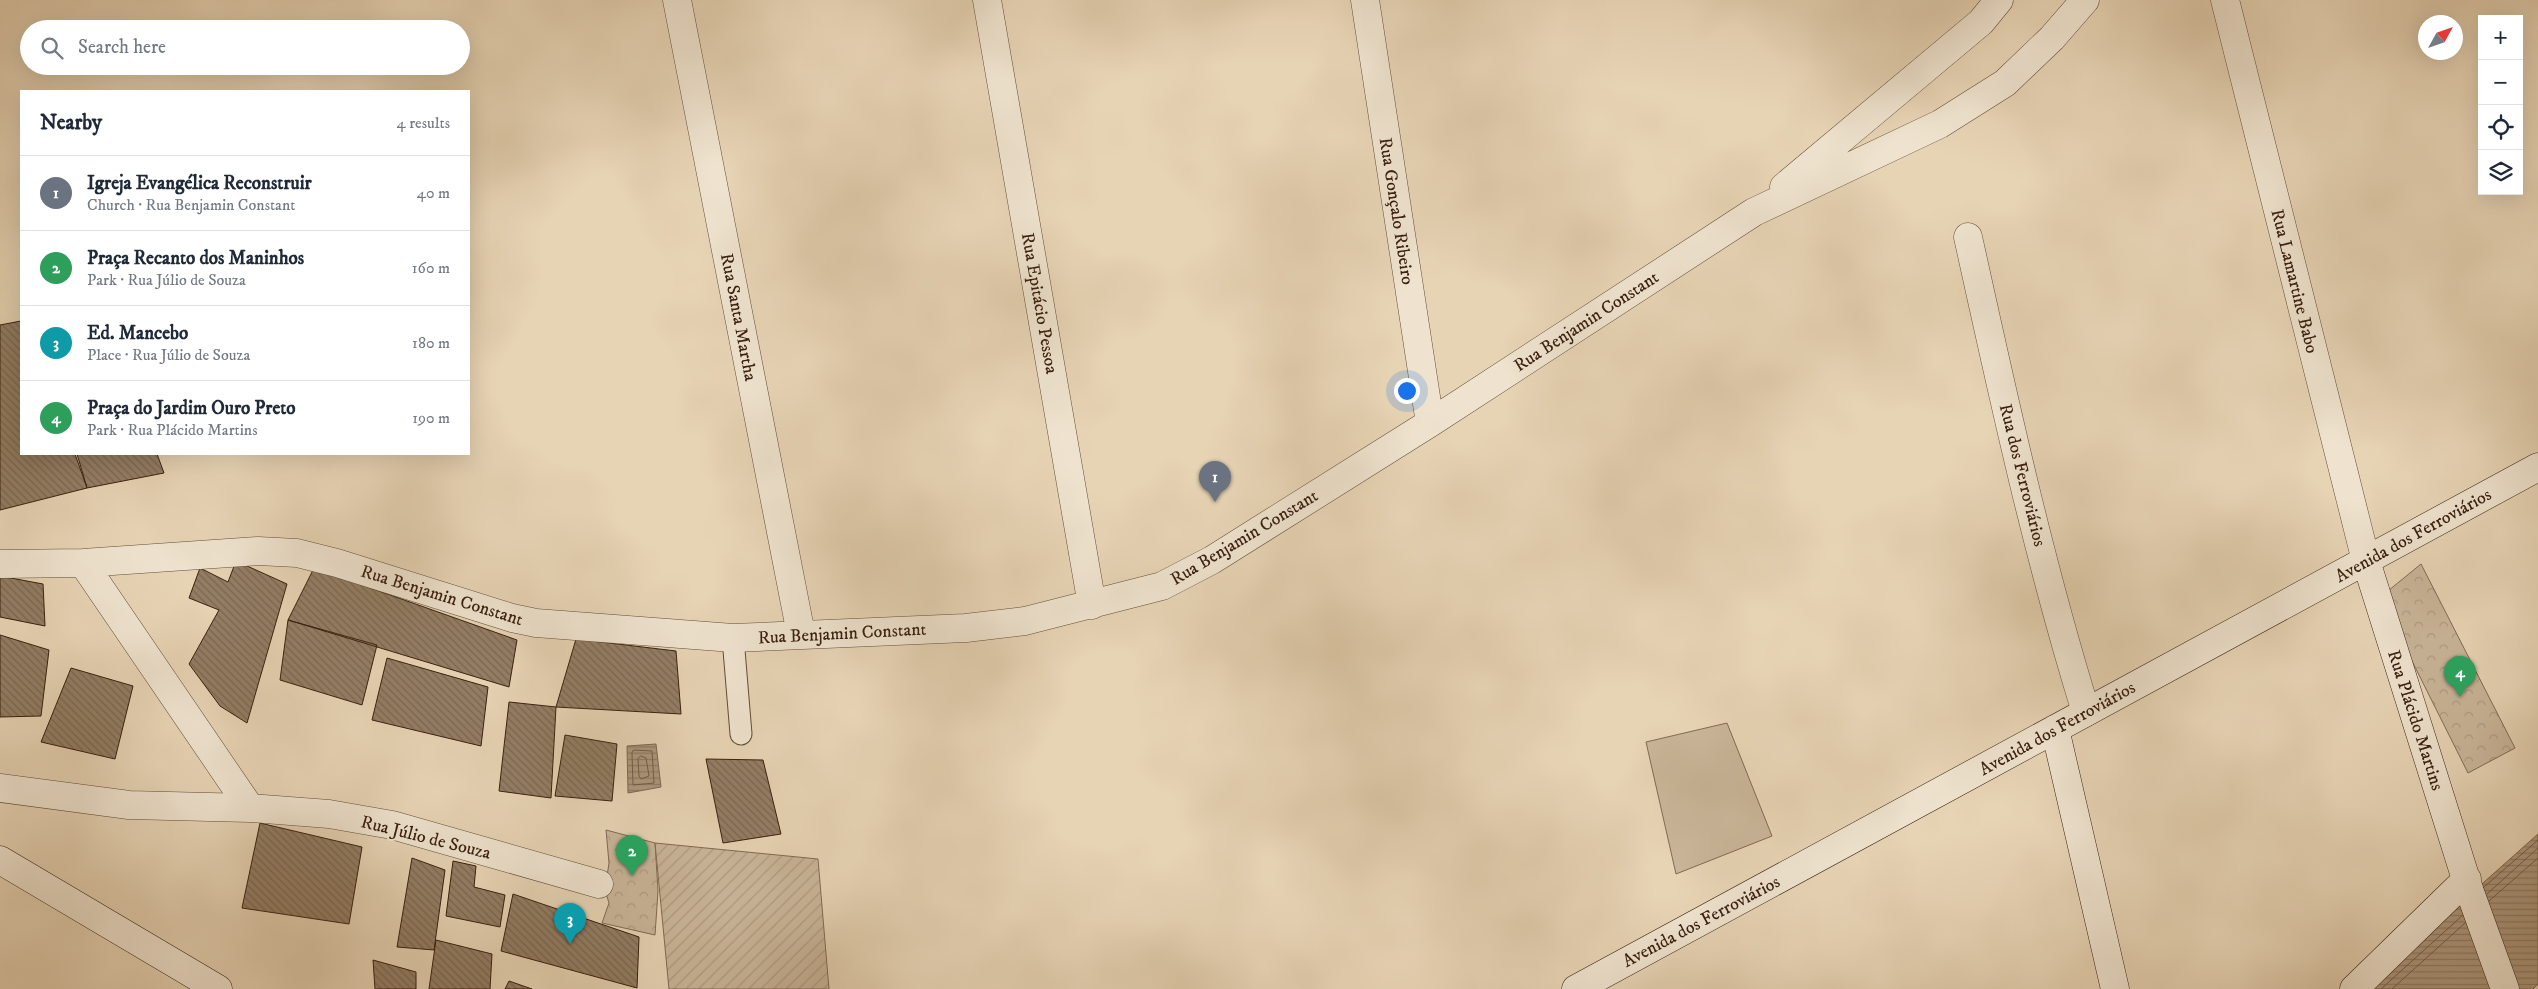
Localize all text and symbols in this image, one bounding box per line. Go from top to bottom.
north arrow [2418,15,2463,60]
map controls [2478,15,2523,195]
button: + [2478,15,2523,60]
search box [20,20,470,75]
icon: search [38,34,66,62]
text: Search here [78,36,166,59]
button: − [2478,60,2523,105]
button: locate [2478,105,2523,150]
text: Nearby [40,110,102,136]
text: 4 results [397,113,450,133]
street label: Rua Gonçalo Ribeiro [1374,136,1419,287]
button: layers [2478,150,2523,195]
text: Igreja Evangélica Reconstruir [87,172,312,195]
text: 1 [53,183,59,203]
text: 40 m [417,183,450,203]
text: Church · Rua Benjamin Constant [87,195,295,215]
street label: Rua Lamartine Babo [2265,207,2323,356]
street label: Rua Epitácio Pessoa [1016,231,1062,376]
text: Praça Recanto dos Maninhos [87,247,304,270]
street label: Rua Santa Martha [715,252,761,383]
text: 2 [52,258,60,278]
text: 160 m [412,258,450,278]
street label: Rua Benjamin Constant [1510,267,1663,377]
text: Park · Rua Júlio de Souza [87,270,246,290]
text: Ed. Mancebo [87,322,188,345]
text: 3 [53,333,59,353]
text: 180 m [412,333,450,353]
text: Place · Rua Júlio de Souza [87,345,250,365]
your location [1394,378,1420,404]
text: Praça do Jardim Ouro Preto [87,397,296,420]
street label: Rua dos Ferroviários [1994,402,2050,549]
text: 4 [51,408,61,428]
text: 190 m [412,408,450,428]
text: Park · Rua Plácido Martins [87,420,258,440]
pin: 1 [1199,461,1231,502]
street label: Avenida dos Ferroviários [2332,484,2495,588]
street label: Rua Benjamin Constant [1167,485,1323,591]
street label: Rua Benjamin Constant [358,561,526,631]
street label: Rua Benjamin Constant [757,619,927,649]
street label: Rua Plácido Martins [2382,647,2448,793]
pin: 4 [2444,656,2476,697]
street label: Avenida dos Ferroviários [1976,677,2139,781]
street label: Rua Júlio de Souza [359,811,493,865]
pin: 2 [616,835,648,876]
street label: Avenida dos Ferroviários [1619,871,1784,973]
pin: 3 [554,903,586,944]

